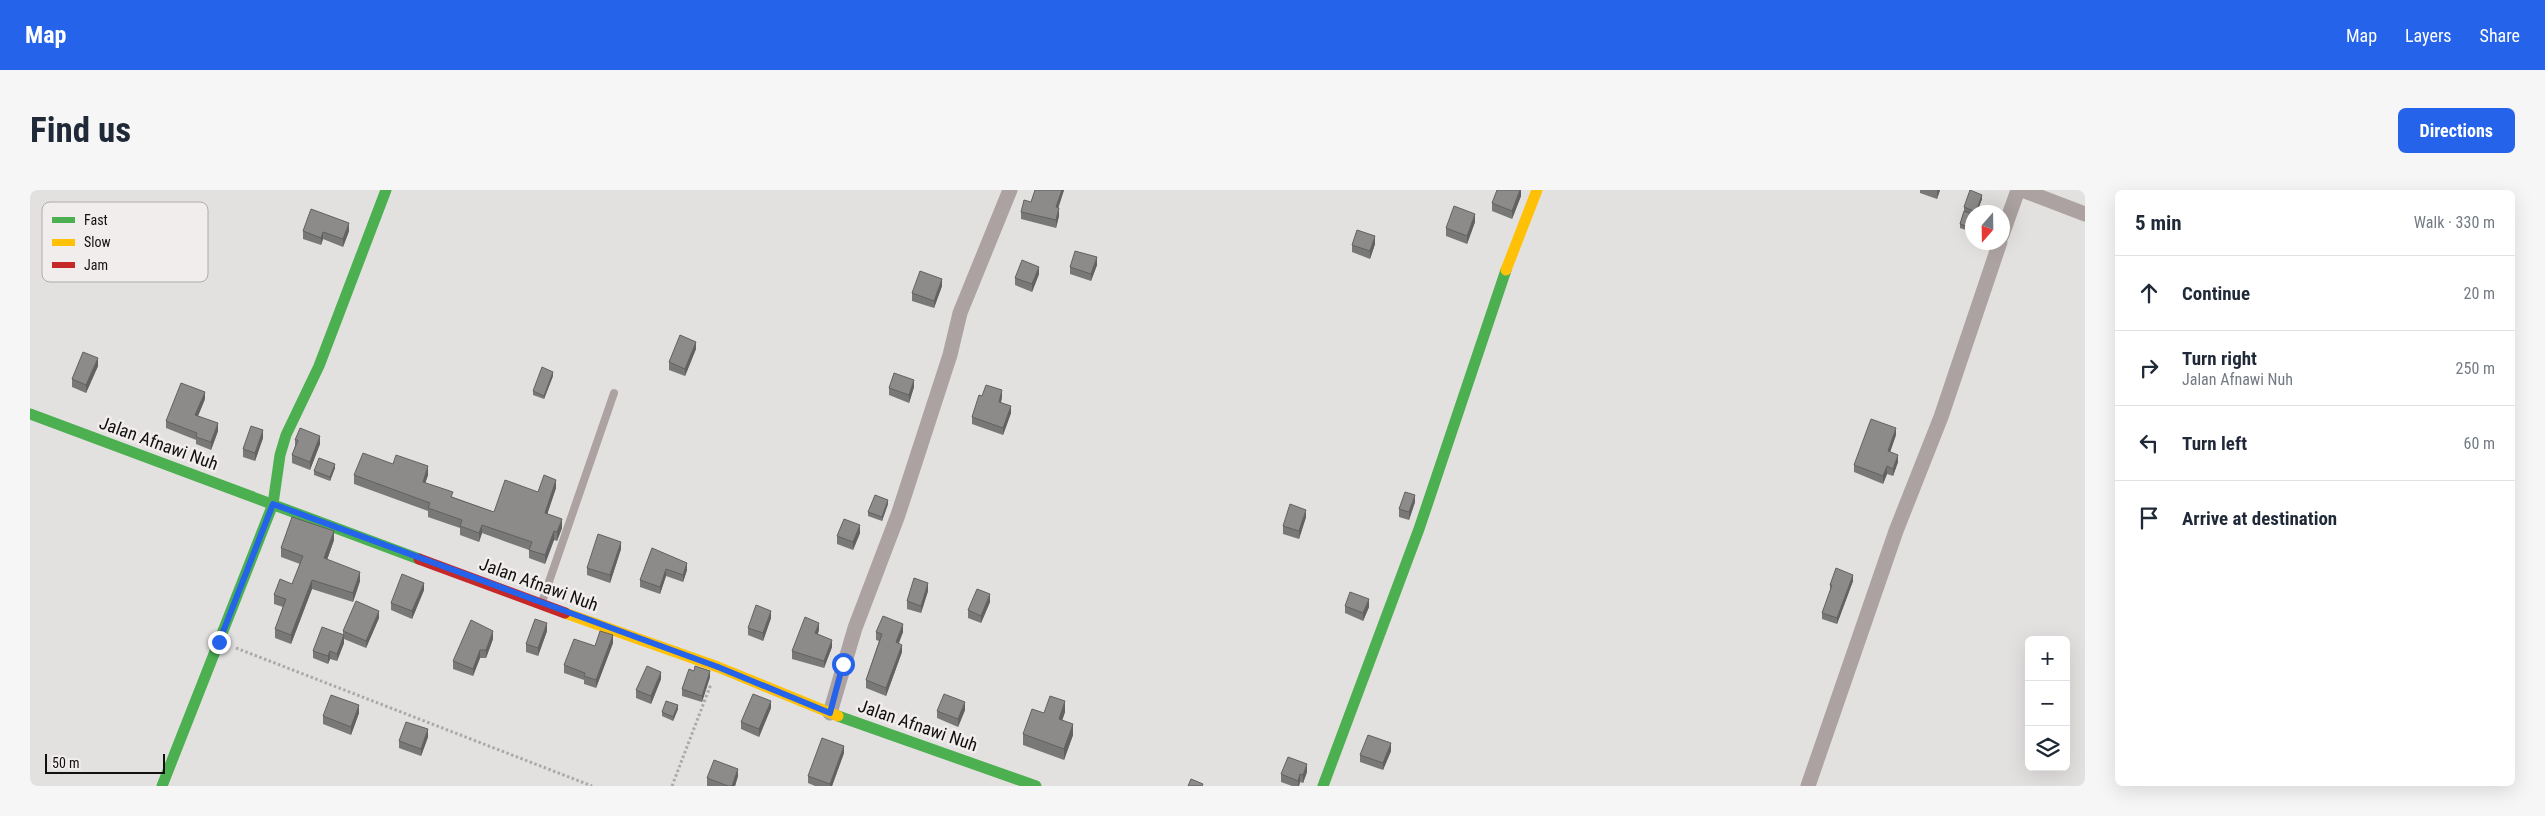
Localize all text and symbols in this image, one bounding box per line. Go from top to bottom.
text: Map [25,21,66,49]
text: Map [2346,25,2377,46]
text: Layers [2405,25,2452,46]
text: Share [2480,25,2520,46]
button: Directions [2398,108,2515,153]
text: Find us [30,110,131,151]
legend [42,202,208,282]
north arrow [1965,205,2010,250]
text: 5 min [2135,211,2182,235]
text: Fast [84,212,108,228]
text: Walk · 330 m [2414,213,2495,232]
text: Slow [84,234,111,250]
text: Jam [84,257,108,273]
icon: ahead [2135,279,2163,307]
text: Continue [2182,282,2250,305]
text: 20 m [2463,284,2495,303]
text: Turn right [2182,347,2257,370]
icon: right [2135,354,2163,382]
text: 250 m [2456,359,2495,378]
text: Jalan Afnawi Nuh [2182,370,2293,389]
street label: Jalan Afnawi Nuh [97,412,221,474]
icon: left [2135,429,2163,457]
text: Turn left [2182,432,2247,455]
text: 60 m [2463,434,2495,453]
icon: arrive [2135,504,2163,532]
text: Arrive at destination [2182,507,2337,530]
street label: Jalan Afnawi Nuh [477,553,601,615]
route end [208,631,231,654]
map controls [2025,636,2070,771]
button: + [2025,636,2070,681]
route start [832,653,855,676]
button: − [2025,681,2070,726]
street label: Jalan Afnawi Nuh [856,695,980,755]
button: layers [2025,726,2070,771]
scale bar [45,751,165,774]
text: 50 m [52,755,80,771]

